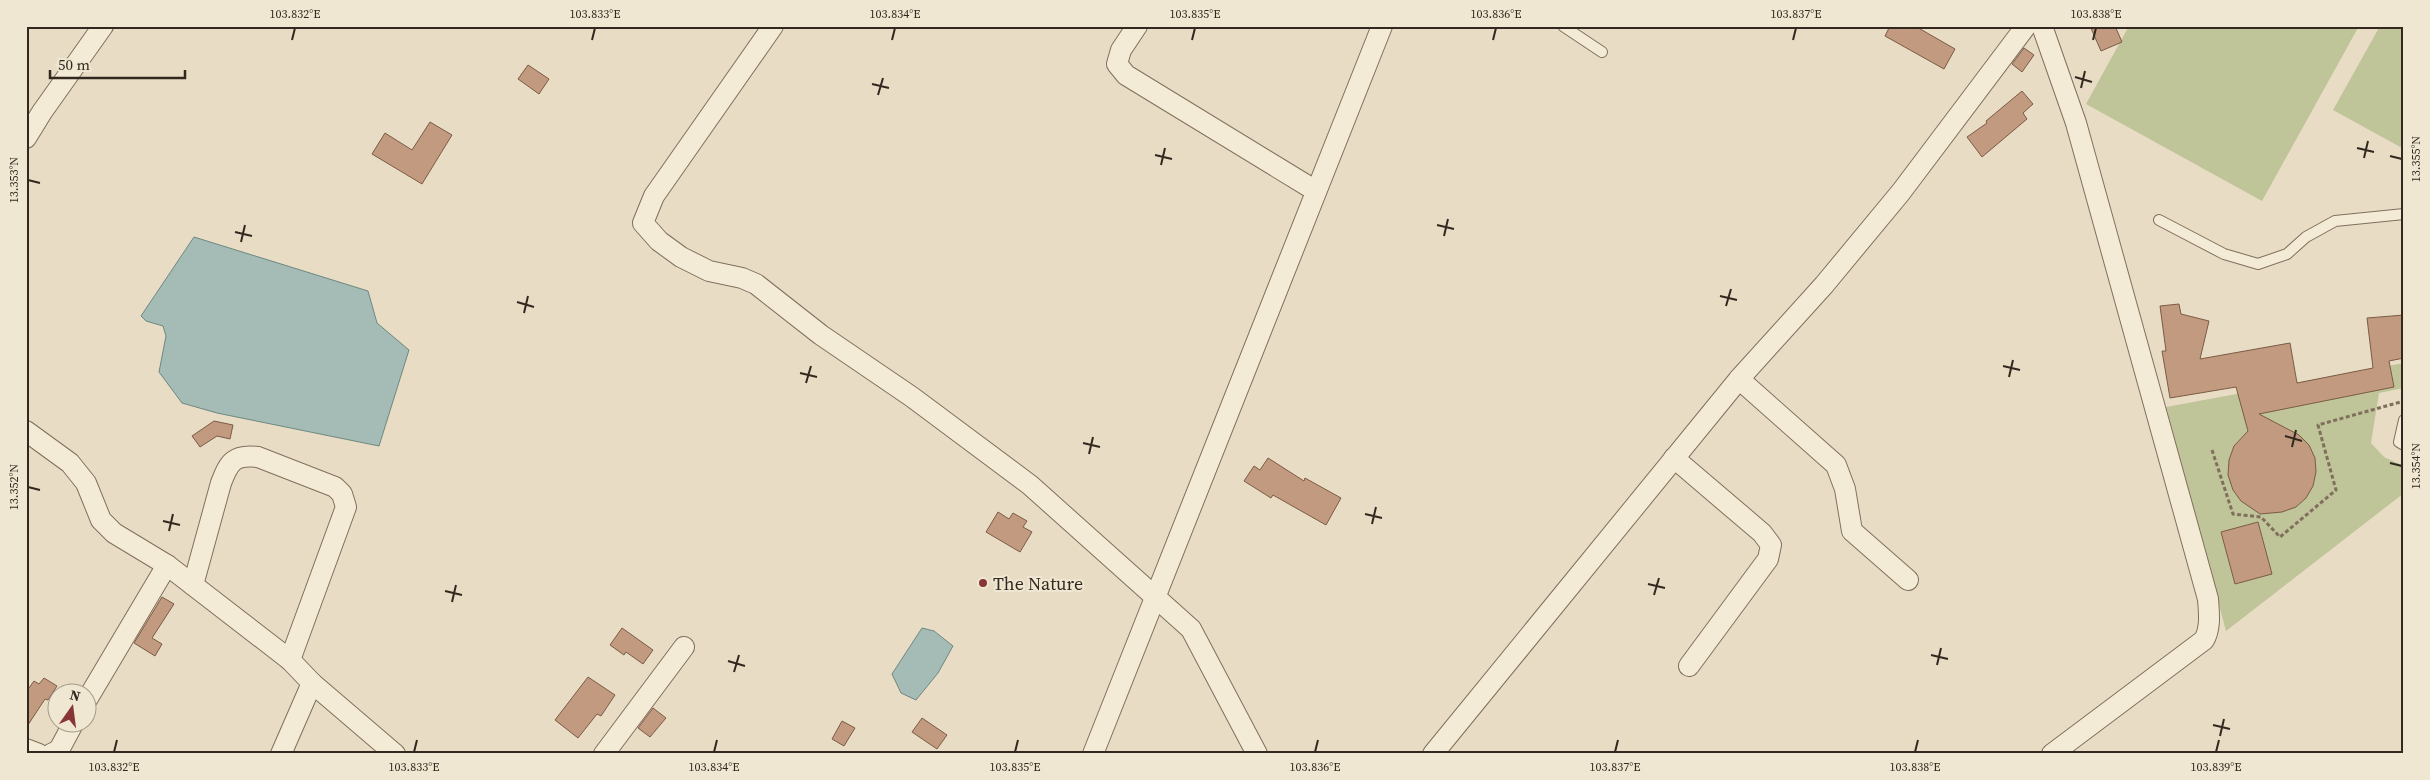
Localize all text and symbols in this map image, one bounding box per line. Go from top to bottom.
text: 103.832°E [270,6,320,22]
text: 103.833°E [570,6,620,22]
text: 103.834°E [870,6,920,22]
text: 103.835°E [1170,6,1220,22]
text: 103.836°E [1471,6,1521,22]
text: 103.837°E [1771,6,1821,22]
text: 103.838°E [2071,6,2121,22]
scale bar [50,48,185,80]
text: 50 m [58,54,90,75]
text: 13.355°N [2408,136,2424,182]
text: 13.353°N [6,157,22,203]
text: 13.354°N [2408,443,2424,489]
text: 13.352°N [6,464,22,510]
place label: The Nature [993,571,1083,596]
marker: The Nature [977,577,989,589]
north arrow [48,682,98,732]
text: N [68,684,83,706]
text: 103.832°E [89,759,139,775]
text: 103.833°E [389,759,439,775]
text: 103.834°E [689,759,739,775]
text: 103.835°E [990,759,1040,775]
text: 103.836°E [1290,759,1340,775]
text: 103.837°E [1590,759,1640,775]
text: 103.838°E [1890,759,1940,775]
text: 103.839°E [2191,759,2241,775]

